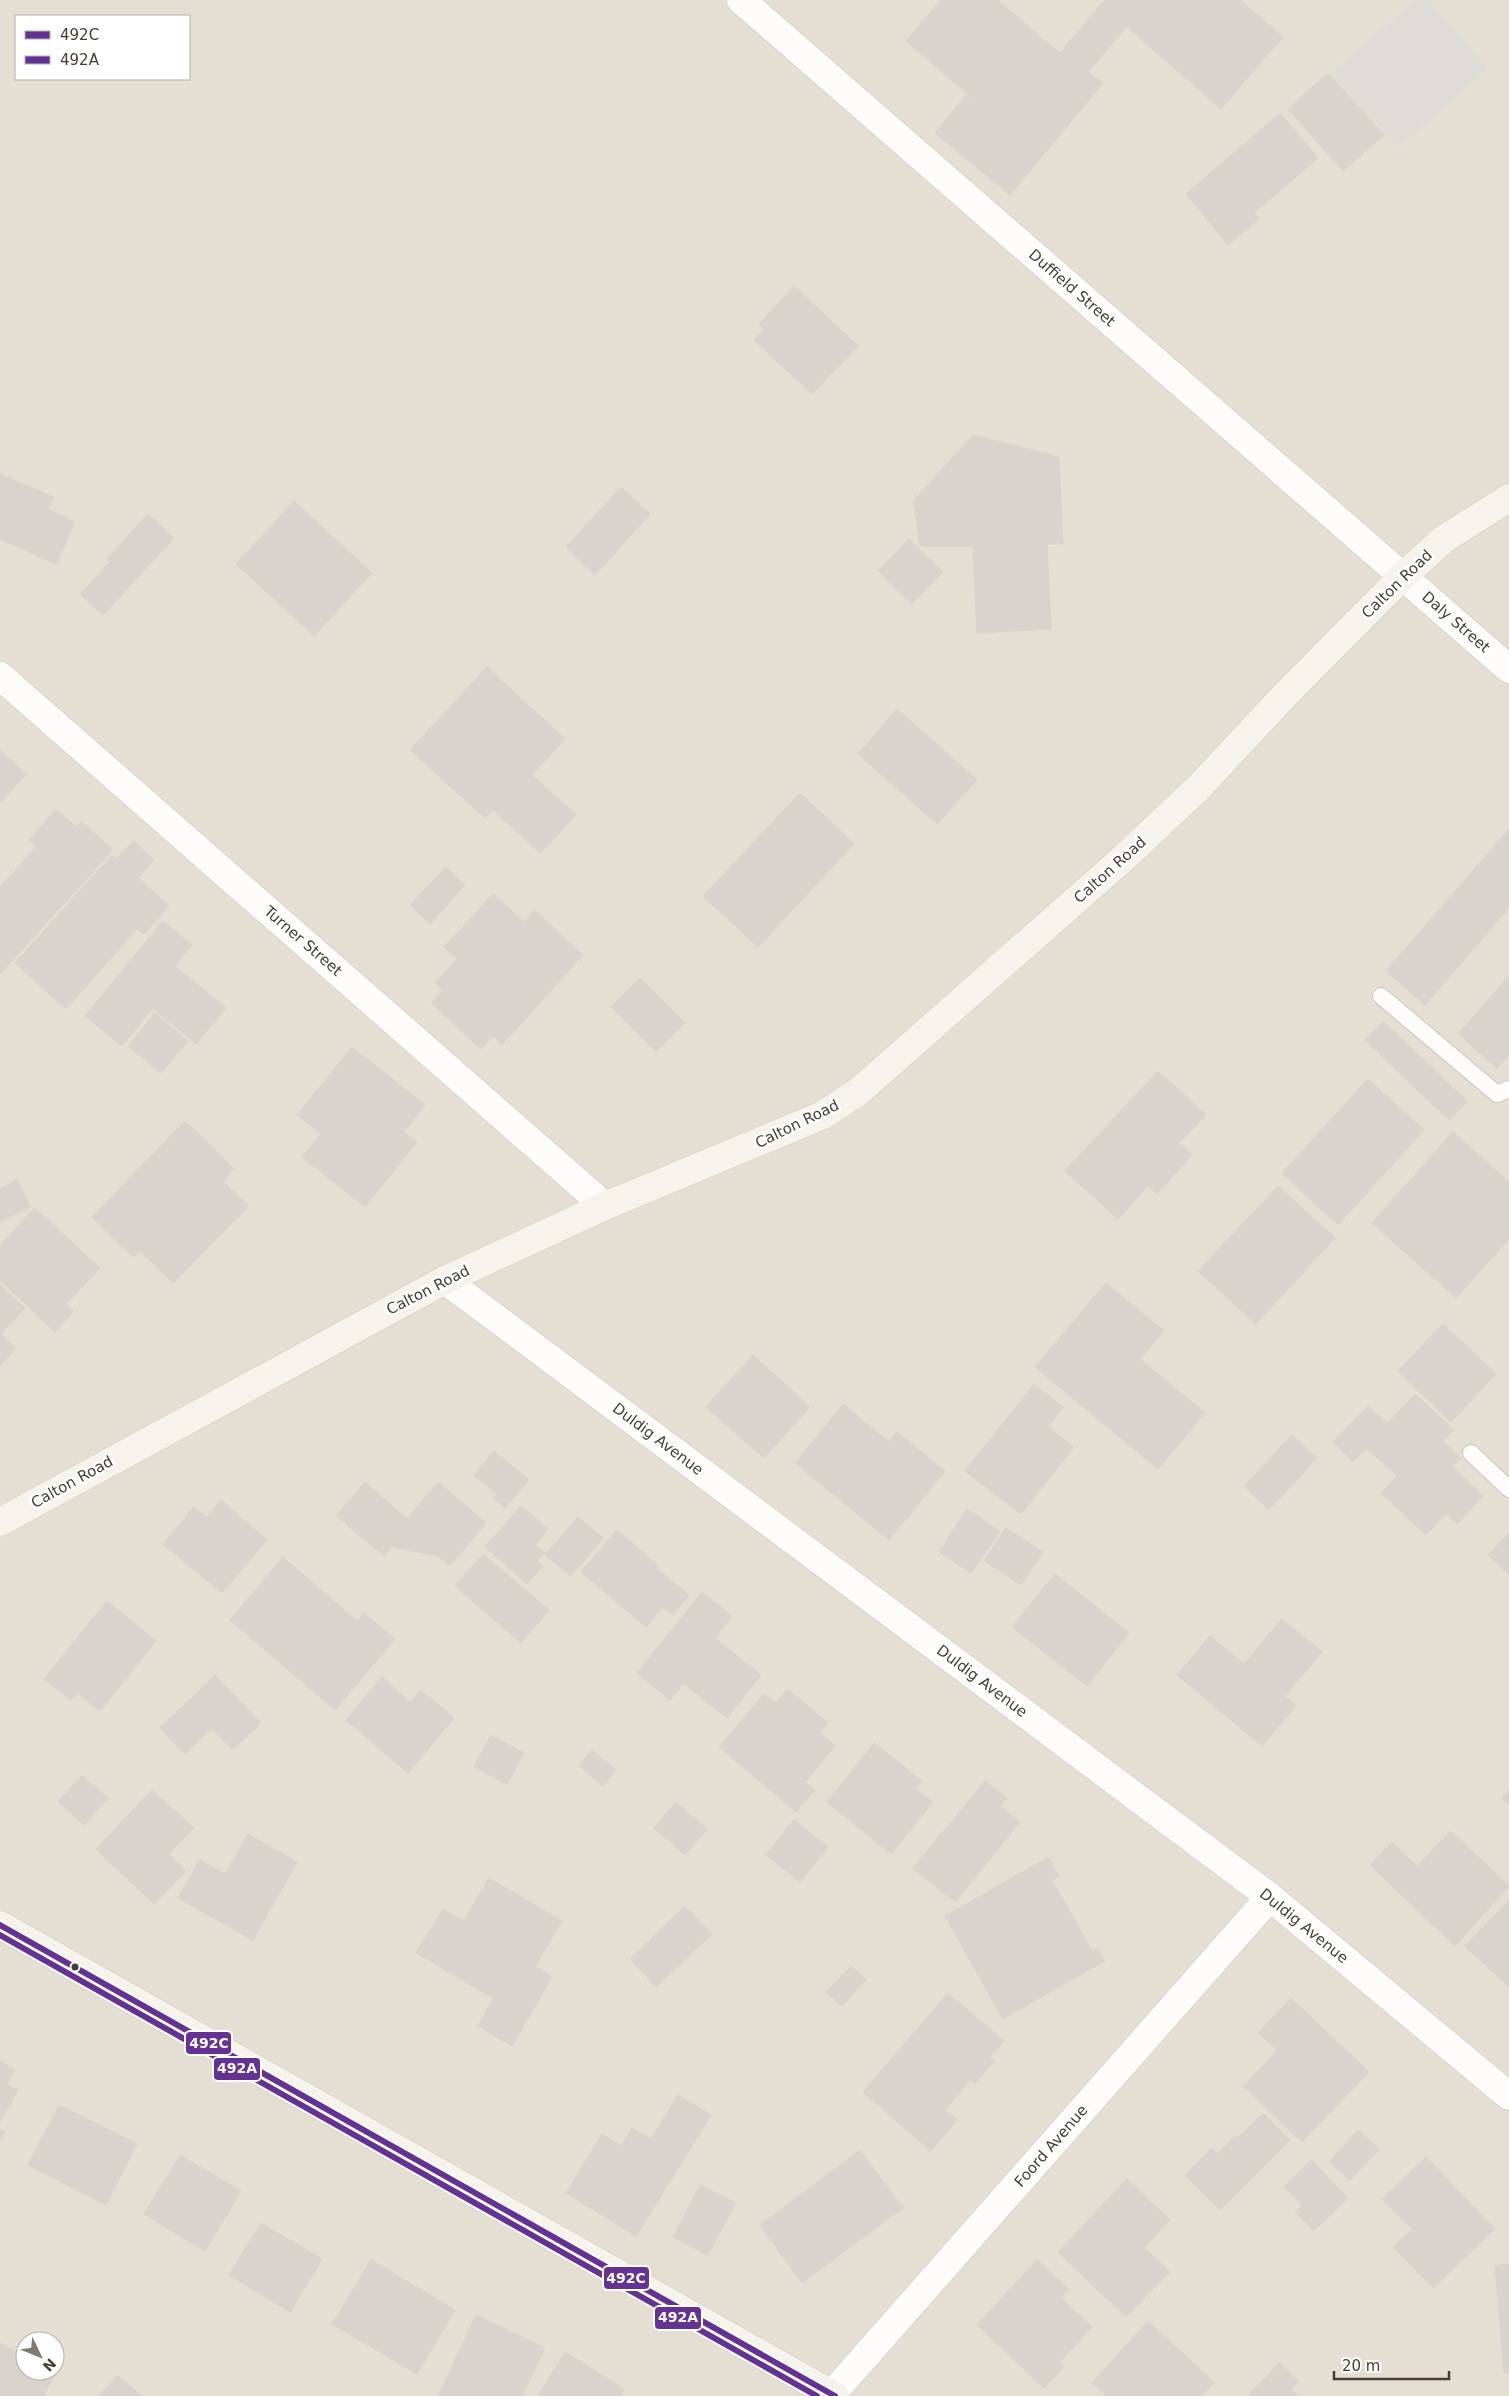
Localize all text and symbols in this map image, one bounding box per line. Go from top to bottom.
legend [15,15,190,80]
text: 492C [60,26,99,44]
text: 492A [60,51,100,69]
street label: Duffield Street [1025,246,1119,331]
street label: Calton Road [1358,546,1436,622]
street label: Daly Street [1418,588,1494,656]
street label: Calton Road [1070,833,1150,907]
street label: Turner Street [260,902,346,980]
street label: Calton Road [752,1096,842,1152]
street label: Calton Road [383,1261,473,1319]
street label: Duldig Avenue [609,1399,707,1479]
street label: Calton Road [28,1452,116,1512]
street label: Duldig Avenue [933,1641,1031,1721]
street label: Duldig Avenue [1256,1885,1352,1967]
unlabelled marker [70,1962,80,1972]
line badge: 492C [185,2031,232,2055]
text: 492C [189,2035,229,2051]
line badge: 492A [213,2057,261,2081]
text: 492A [217,2060,257,2076]
street label: Foord Avenue [1011,2101,1091,2191]
line badge: 492C [603,2266,650,2290]
text: 492C [606,2270,646,2286]
line badge: 492A [654,2306,702,2330]
text: 492A [658,2309,698,2325]
north arrow [15,2331,65,2381]
scale bar [1334,2348,1449,2380]
text: N [40,2355,59,2375]
text: 20 m [1342,2357,1380,2375]

